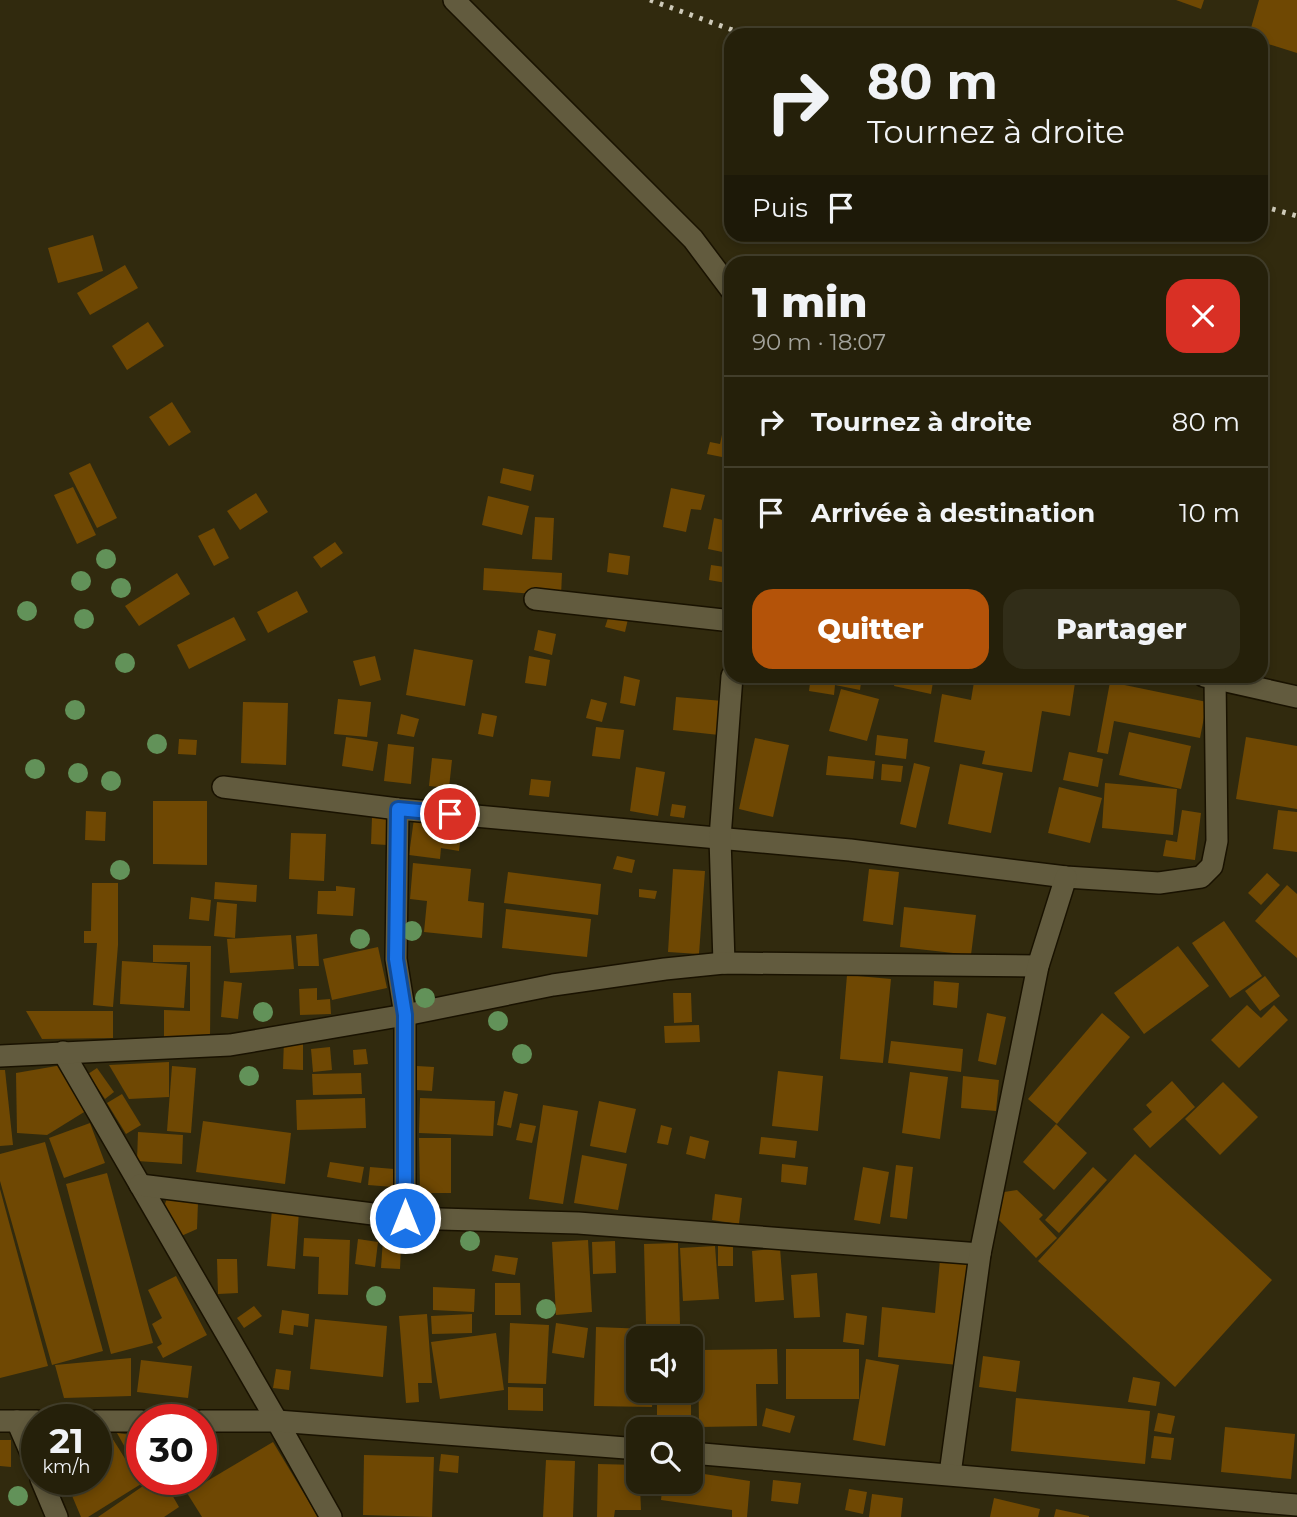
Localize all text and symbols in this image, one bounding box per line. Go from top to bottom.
text: 80 m [867,52,998,111]
icon: right [752,56,843,147]
text: Tournez à droite [867,112,1125,151]
icon: arrive [822,189,860,227]
text: Puis [752,192,808,224]
text: 1 min [752,276,868,328]
button: close [1166,279,1240,353]
text: 90 m · 18:07 [752,328,886,356]
icon: right [752,403,790,441]
text: Tournez à droite [811,406,1032,438]
text: 80 m [1172,406,1240,438]
icon: arrive [752,494,790,532]
text: Arrivée à destination [811,497,1095,529]
text: 10 m [1179,497,1240,529]
button: Quitter [752,589,989,669]
button: Partager [1003,589,1240,669]
pin [420,784,480,844]
icon: arrive [431,795,469,833]
position arrow [368,1181,442,1255]
map controls [626,1326,703,1494]
button: sound [626,1326,703,1403]
speed limit sign: 30 [126,1404,217,1495]
button: search [626,1417,703,1494]
text: 21 [49,1419,84,1462]
text: km/h [42,1456,91,1478]

